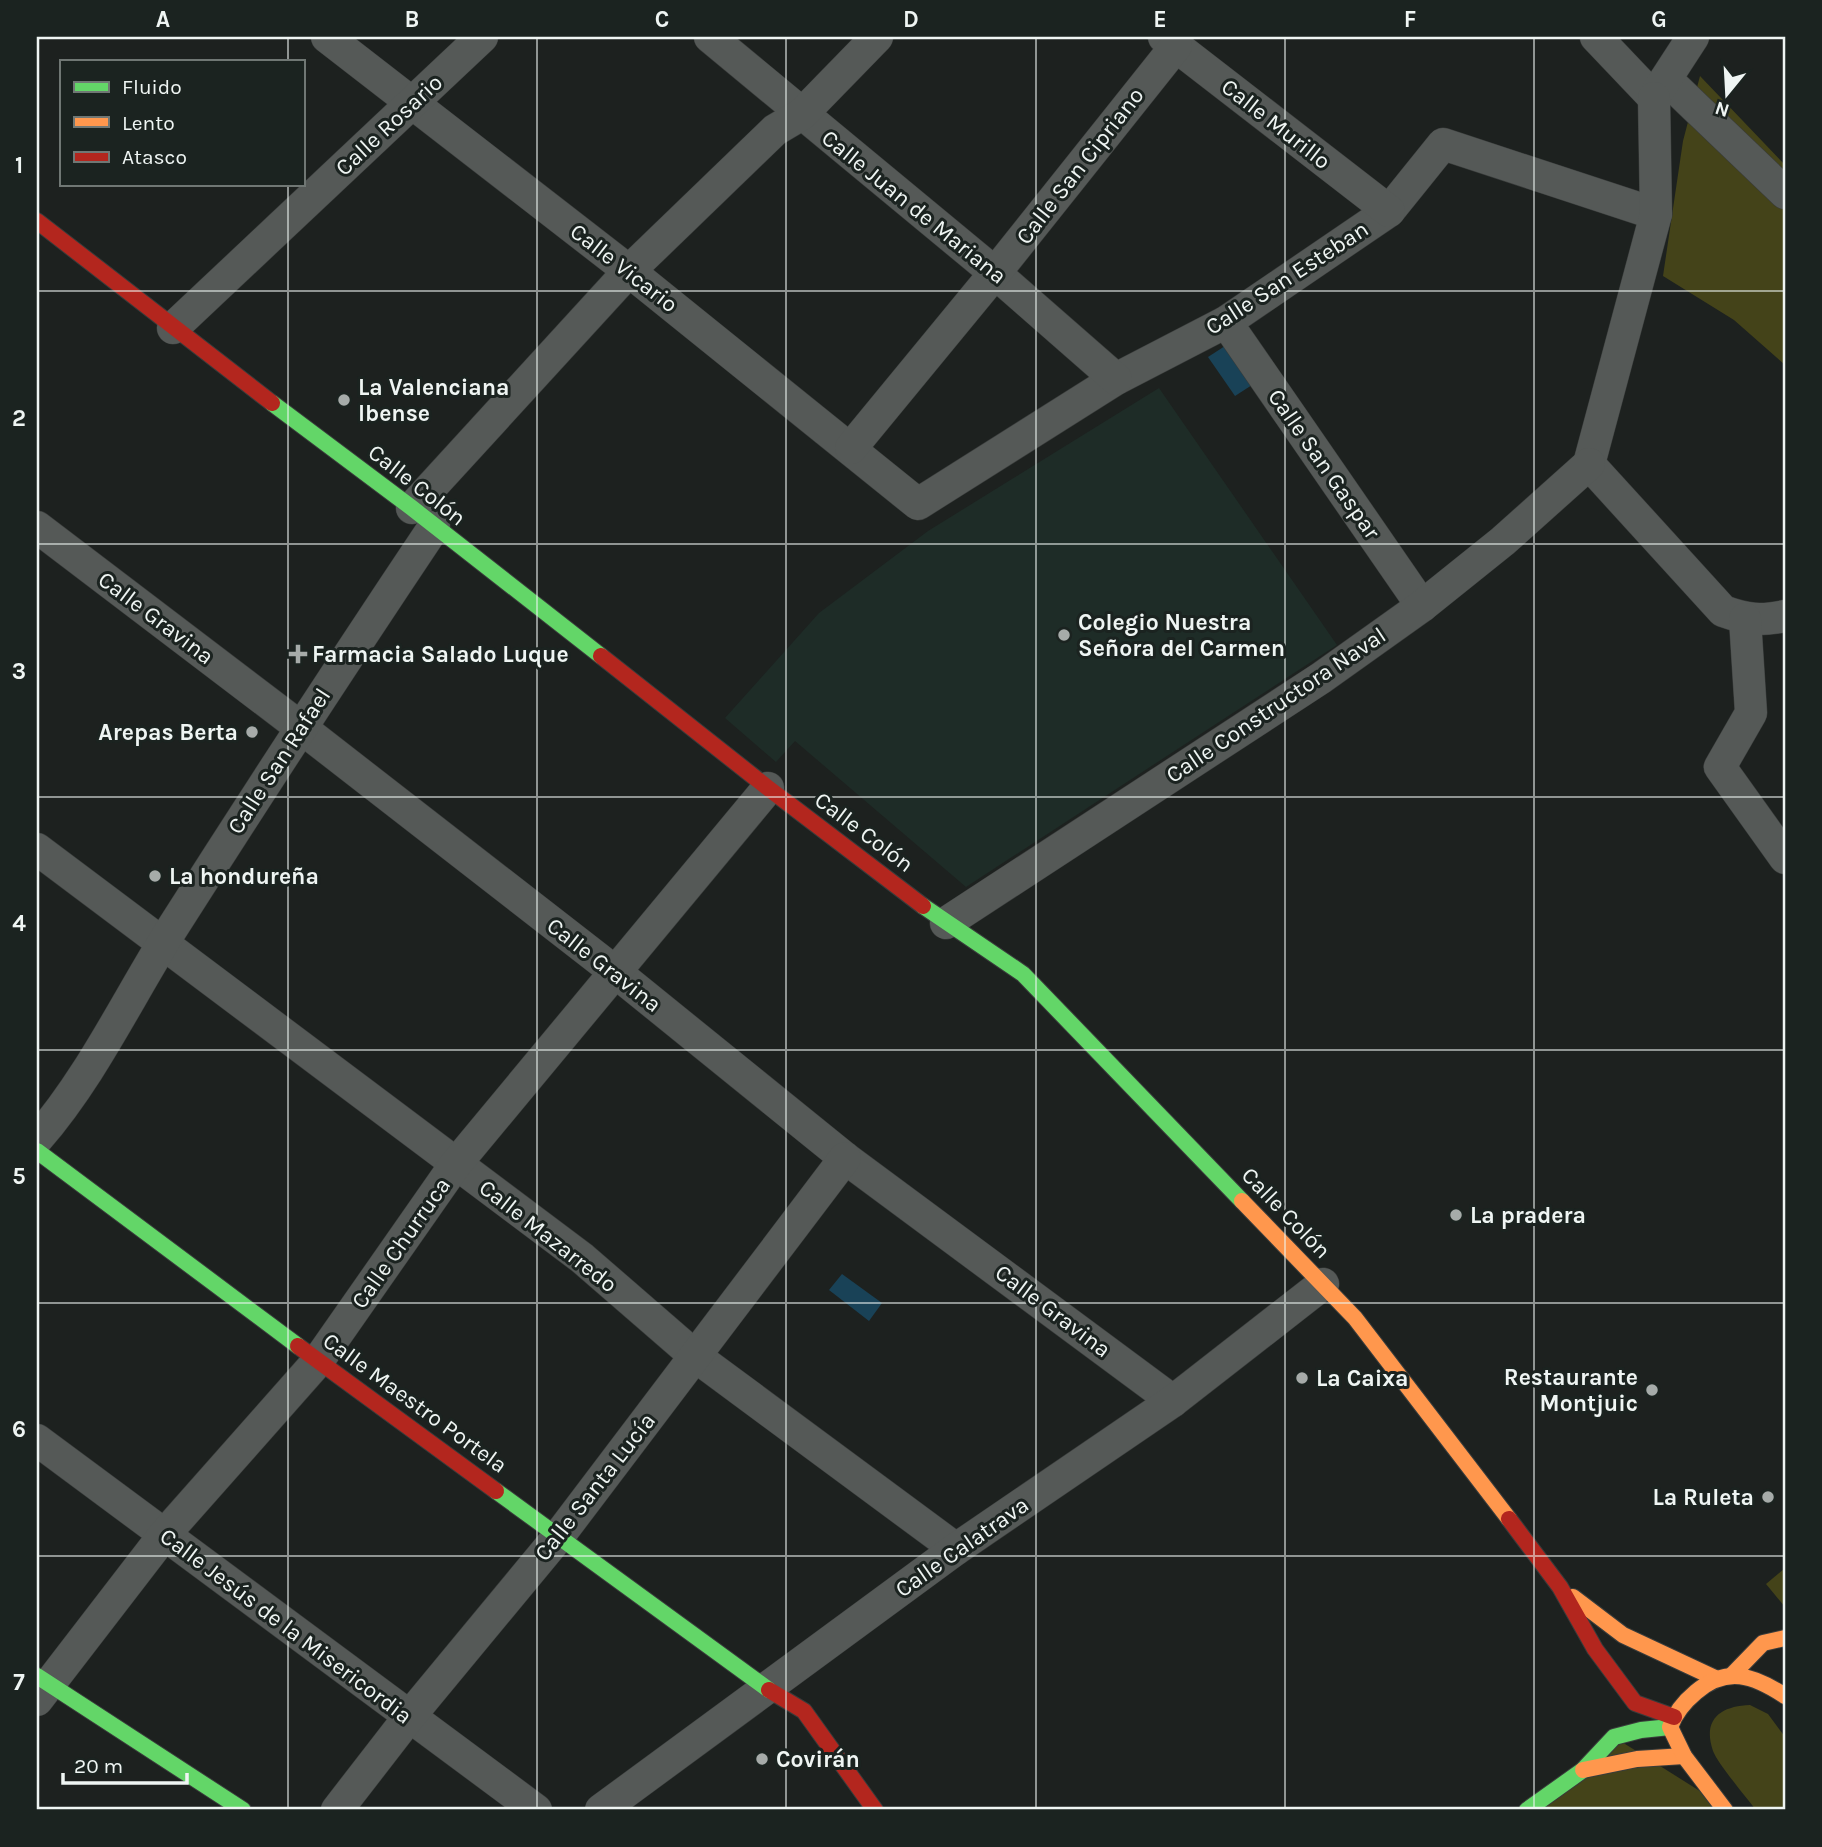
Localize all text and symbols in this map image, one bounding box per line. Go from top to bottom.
text: A [156,6,170,33]
text: B [405,6,419,33]
text: C [655,6,669,33]
text: D [903,6,919,33]
text: E [1153,6,1167,33]
text: F [1404,6,1416,33]
text: G [1651,6,1667,33]
legend [60,60,304,186]
north arrow [1692,60,1762,130]
street label: Calle Rosario [330,69,448,181]
street label: Calle Murillo [1216,73,1336,175]
text: Fluido [122,75,182,99]
street label: Calle San Cipriano [1010,82,1150,250]
text: N [1712,97,1732,122]
text: Lento [122,111,175,135]
street label: Calle Juan de Mariana [816,124,1012,290]
text: Atasco [122,145,187,169]
text: 1 [15,152,23,179]
street label: Calle San Esteban [1201,215,1373,341]
street label: Calle Vicario [565,218,683,318]
place label: La Valenciana Ibense [358,374,510,427]
street label: Calle San Gaspar [1262,384,1386,545]
marker: La Valenciana Ibense [336,392,352,408]
text: 2 [12,405,26,432]
street label: Calle Colón [363,439,471,531]
street label: Calle Gravina [93,566,219,670]
place label: Colegio Nuestra Señora del Carmen [1078,609,1285,662]
street label: Calle Constructora Naval [1161,621,1391,789]
marker: Colegio Nuestra Señora del Carmen [1056,627,1072,643]
place label: Farmacia Salado Luque [312,641,569,668]
marker: Farmacia Salado Luque [290,646,306,662]
text: 3 [12,658,26,685]
street label: Calle San Rafael [222,683,336,839]
place label: Arepas Berta [98,719,238,746]
marker: Arepas Berta [244,724,260,740]
street label: Calle Colón [809,786,919,878]
place label: La hondureña [169,863,319,890]
marker: La hondureña [147,868,163,884]
text: 4 [12,910,26,937]
street label: Calle Gravina [541,912,667,1018]
street label: Calle Colón [1236,1162,1336,1264]
text: 5 [12,1163,26,1190]
street label: Calle Churruca [346,1172,456,1314]
street label: Calle Mazarredo [474,1174,622,1298]
place label: La pradera [1470,1202,1586,1229]
marker: La pradera [1448,1207,1464,1223]
street label: Calle Gravina [990,1259,1116,1363]
street label: Calle Maestro Portela [318,1327,512,1479]
place label: Restaurante Montjuic [1504,1364,1638,1417]
place label: La Caixa [1316,1365,1408,1392]
marker: La Caixa [1294,1370,1310,1386]
marker: Restaurante Montjuic [1644,1382,1660,1398]
street label: Calle Santa Lucía [529,1408,661,1566]
text: 6 [12,1416,26,1443]
place label: La Ruleta [1652,1484,1754,1511]
marker: La Ruleta [1760,1489,1776,1505]
street label: Calle Calatrava [890,1491,1034,1603]
street label: Calle Jesús de la Misericordia [155,1522,417,1730]
text: 7 [13,1669,25,1696]
scale bar [63,1742,187,1786]
place label: Covirán [776,1746,860,1773]
marker: Covirán [754,1751,770,1767]
text: 20 m [74,1754,123,1778]

